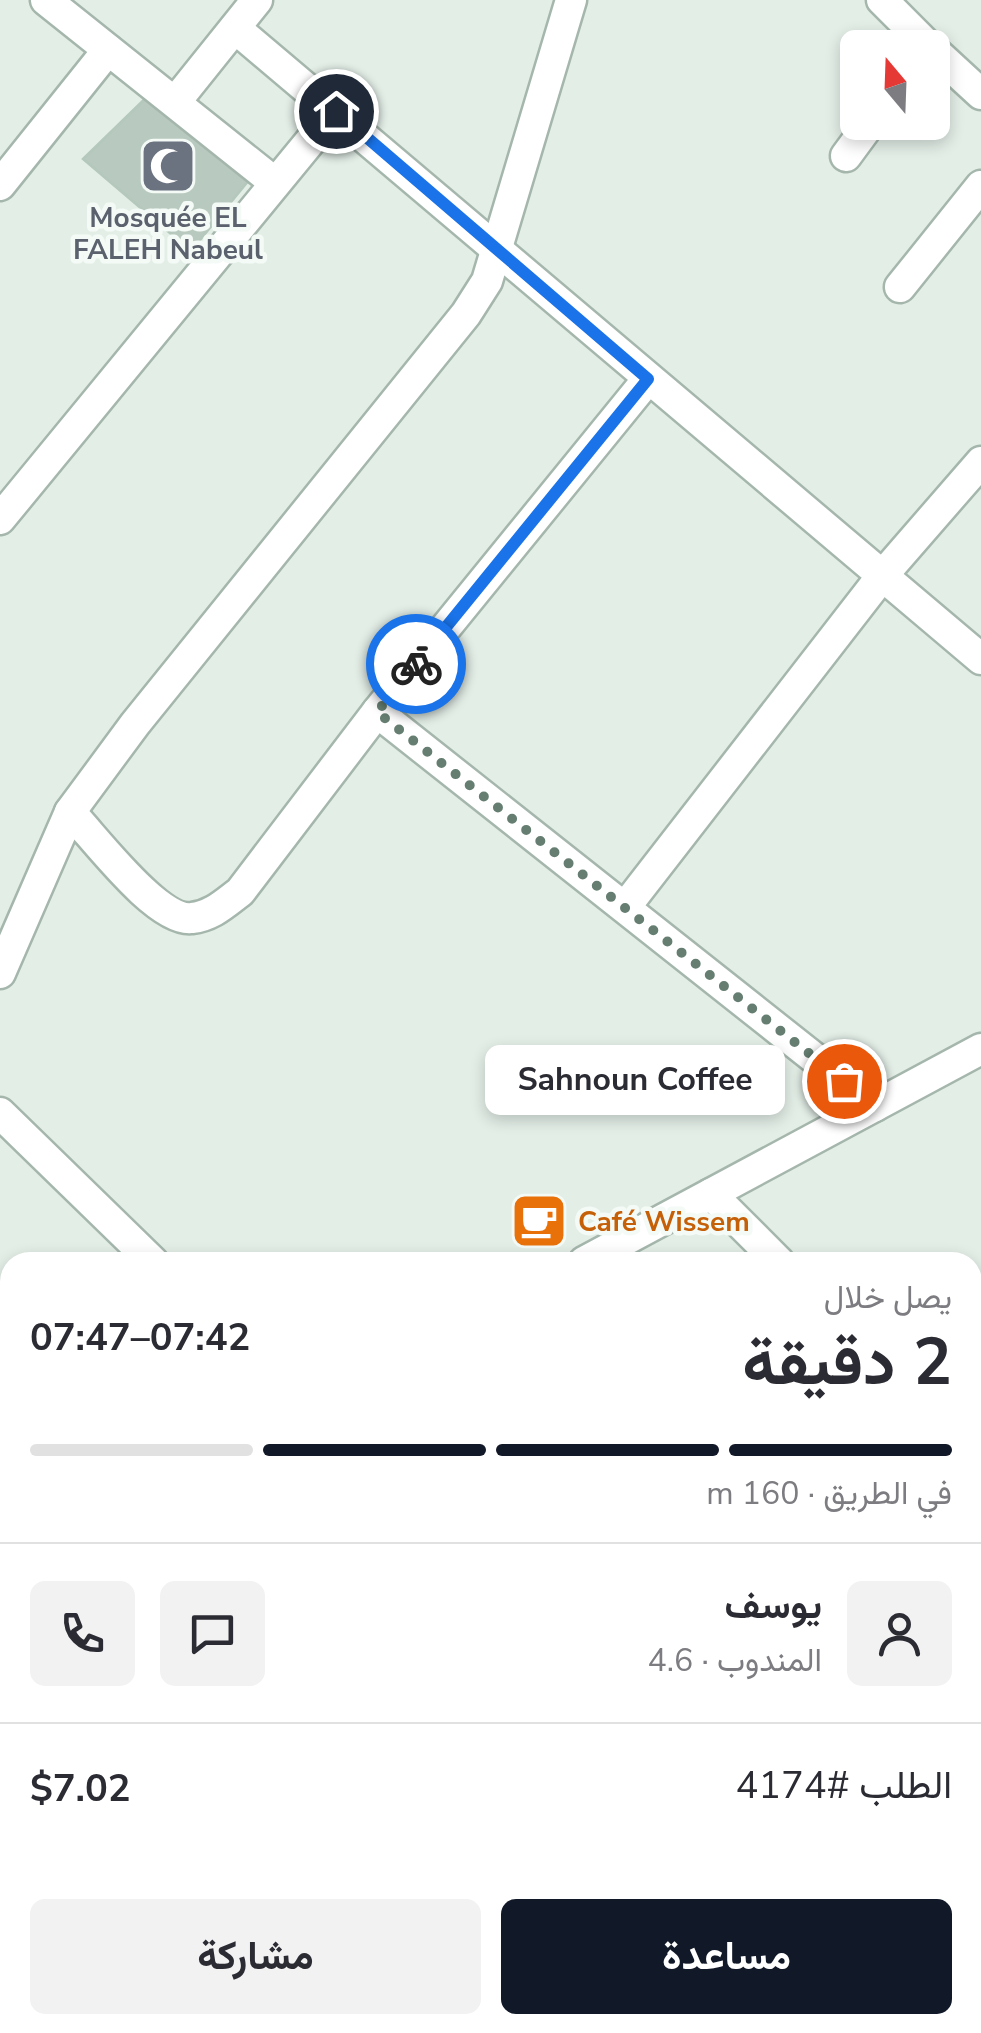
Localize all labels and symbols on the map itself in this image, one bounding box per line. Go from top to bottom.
north arrow [840,30,950,140]
pin [294,69,379,154]
mosque icon: Mosquée EL FALEH Nabeul [138,136,198,196]
place label: Mosquée EL FALEH Nabeul [73,199,263,269]
courier [366,614,466,714]
pin [802,1039,887,1124]
callout: Sahnoun Coffee [484,1046,784,1116]
cafe icon: Café Wissem [509,1191,569,1251]
place label: Café Wissem [578,1203,750,1241]

